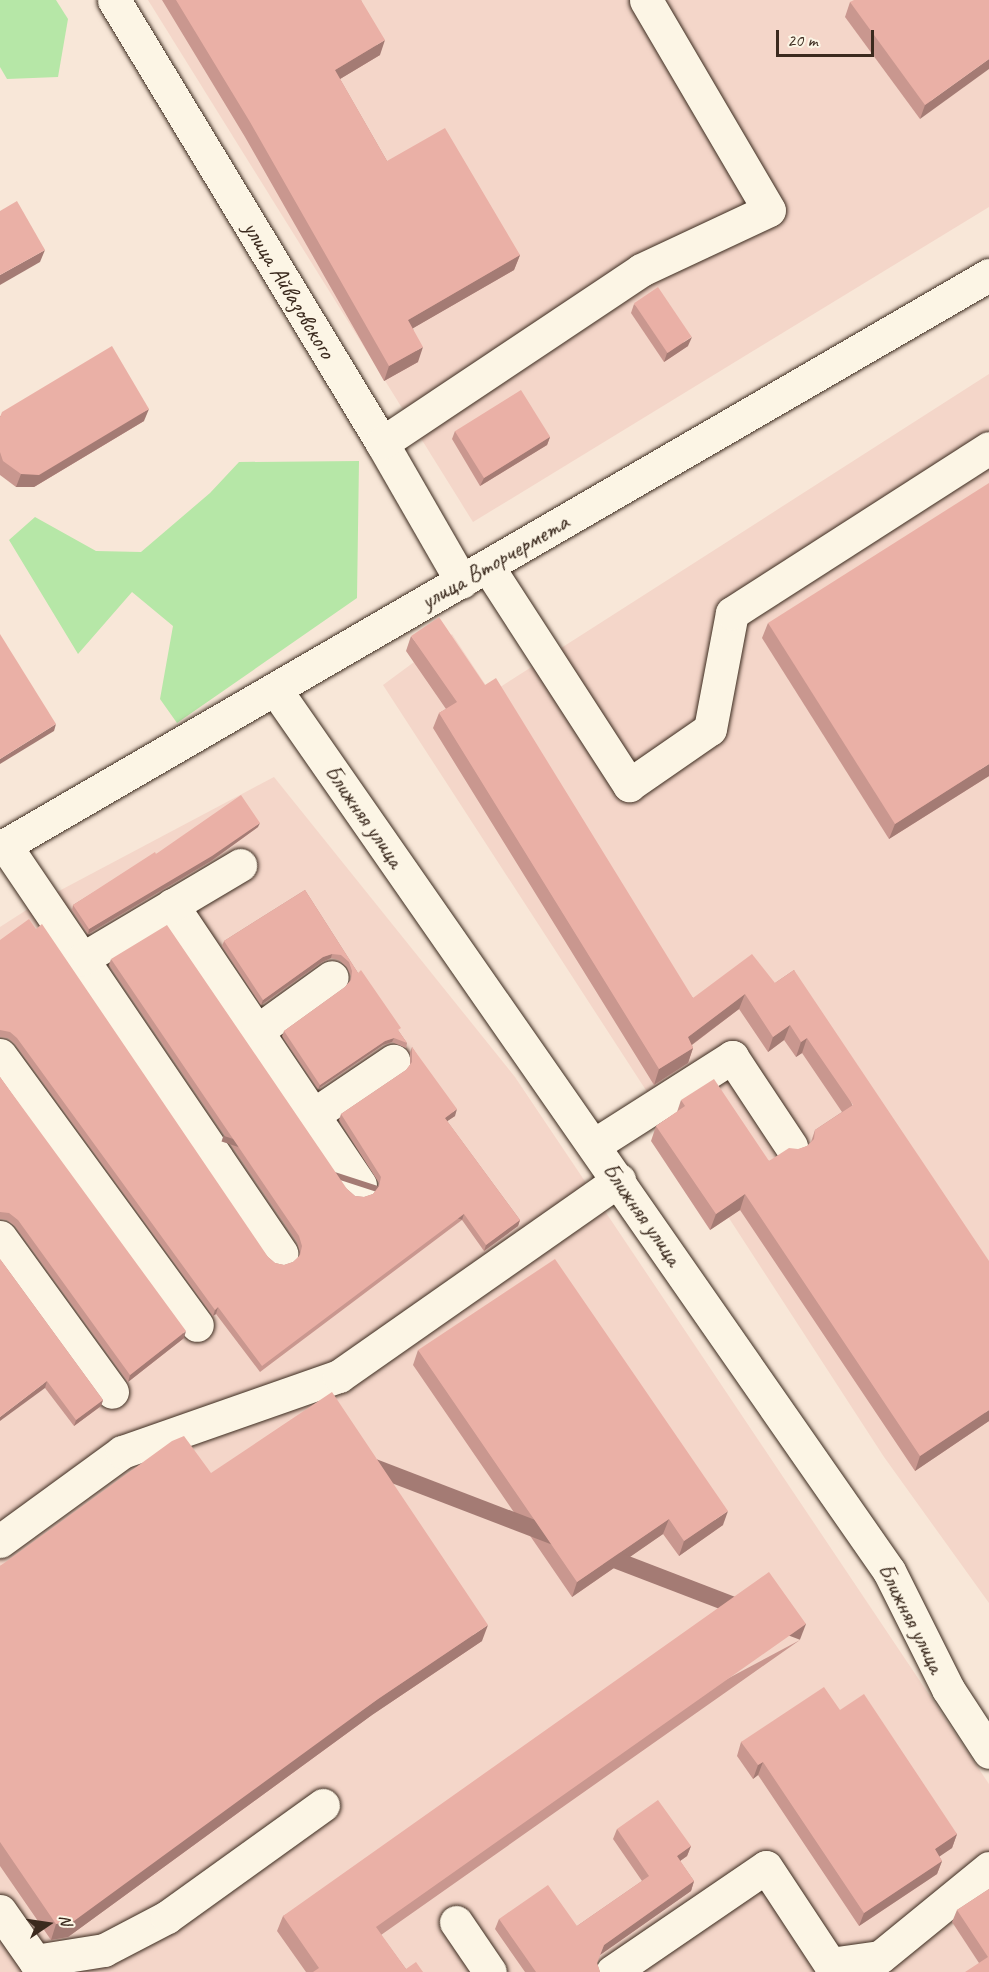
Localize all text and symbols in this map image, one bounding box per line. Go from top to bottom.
scale bar [779,18,876,56]
text: 20 m [787,29,818,51]
street label: улица Айвазовского [237,216,341,364]
street label: улица Вторчермета [416,508,574,616]
street label: Ближняя улица [318,759,410,873]
street label: Ближняя улица [596,1157,688,1271]
street label: Ближняя улица [871,1558,951,1678]
north arrow [18,1894,78,1954]
text: N [55,1913,76,1927]

